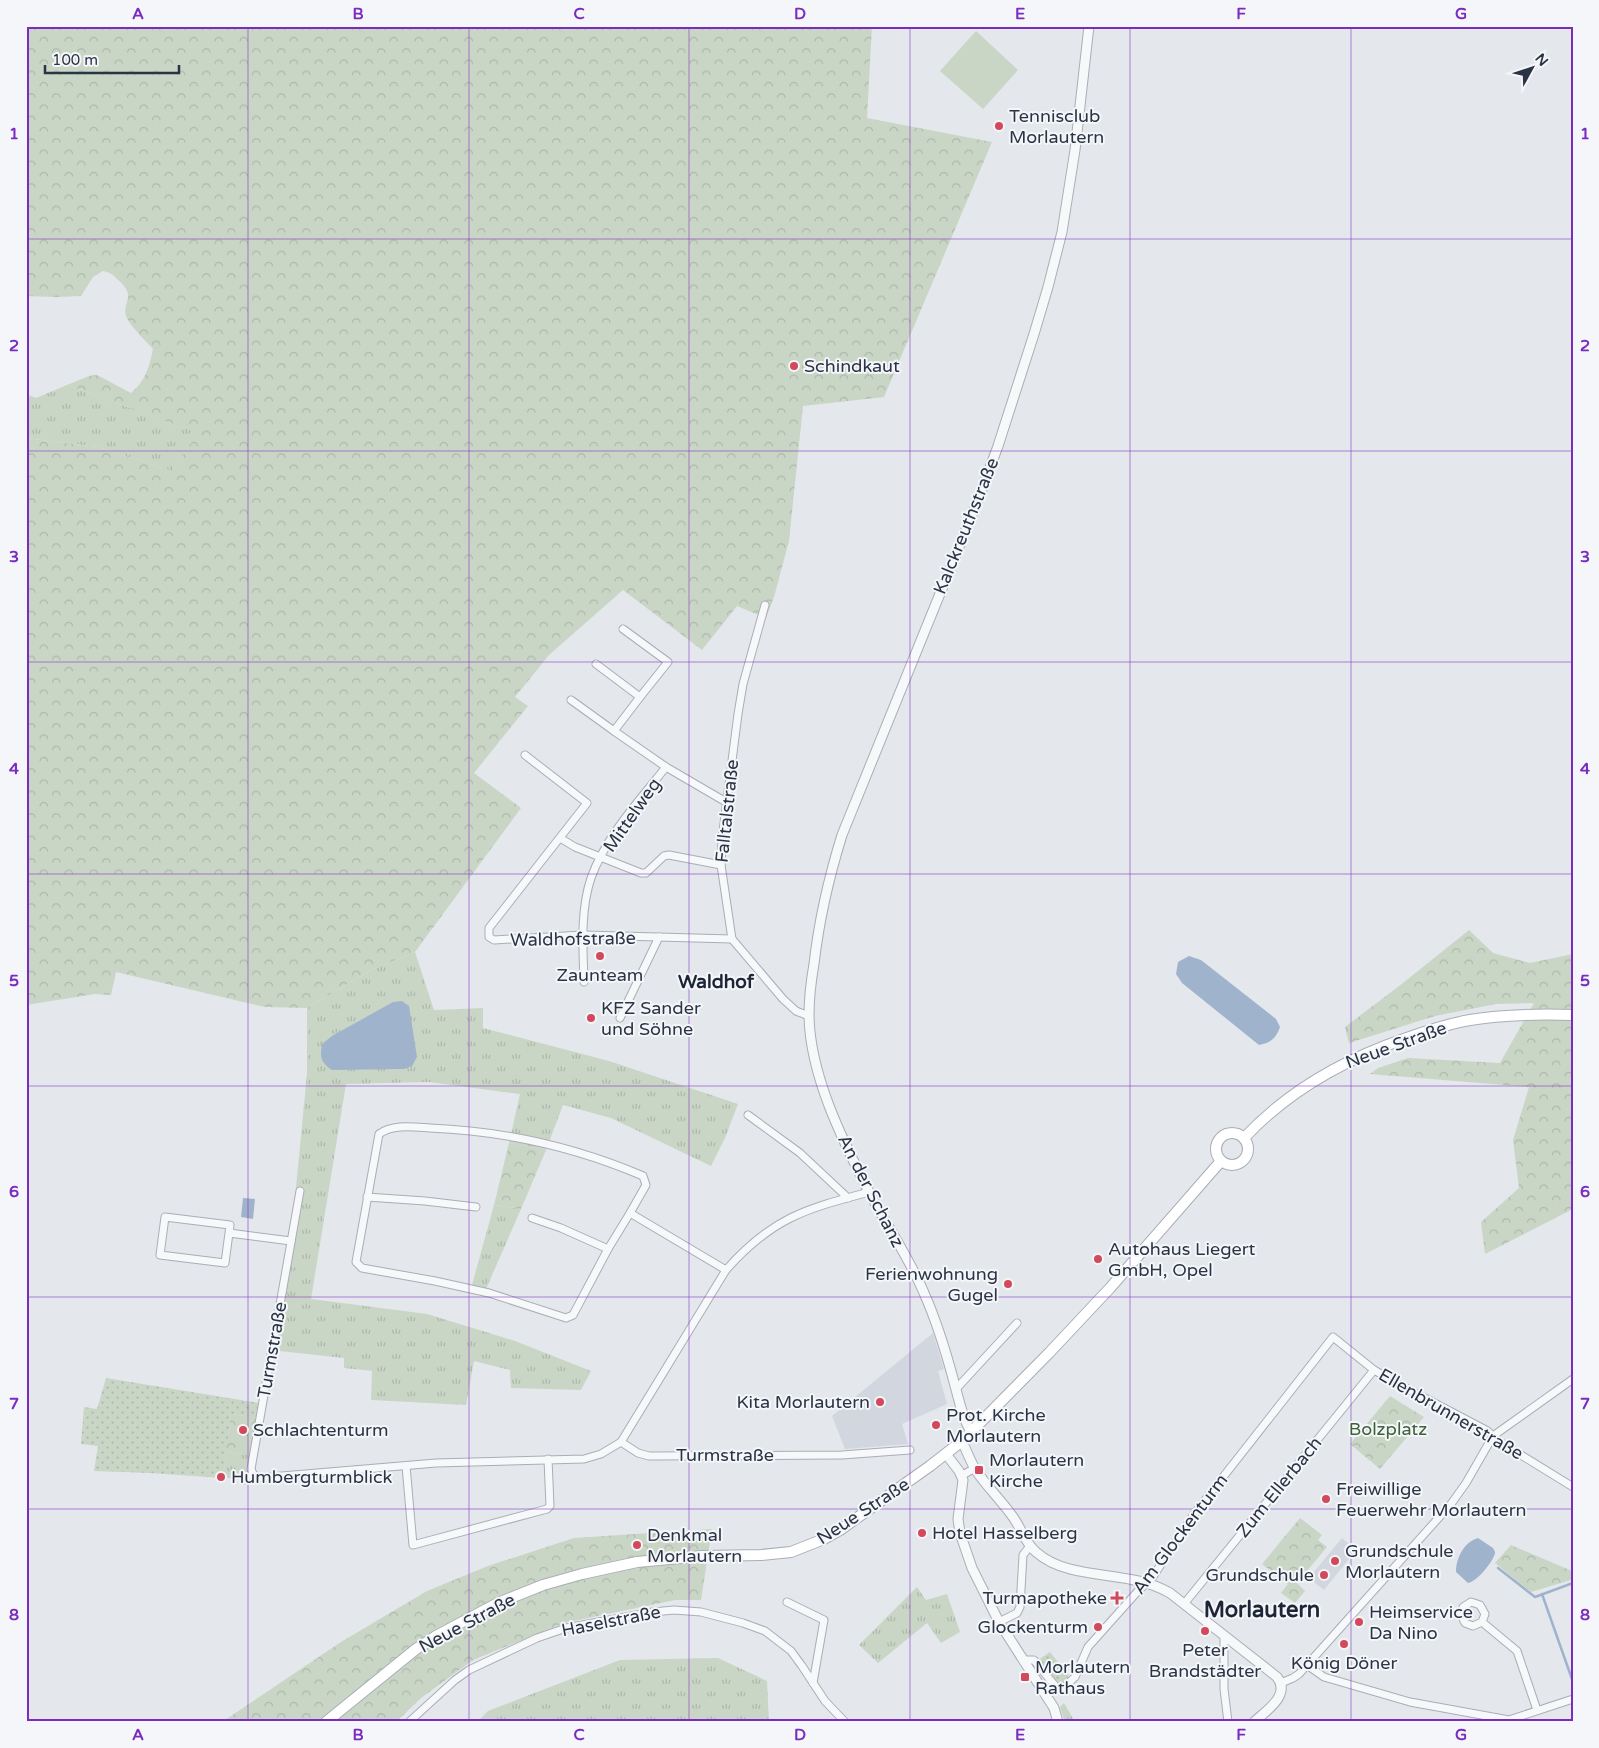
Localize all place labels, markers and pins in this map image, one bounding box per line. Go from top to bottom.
place label: Tennisclub Morlautern [1009,105,1104,148]
marker: Tennisclub Morlautern [993,120,1005,132]
place label: Schindkaut [804,355,900,377]
marker: Schindkaut [788,360,800,372]
marker: Zaunteam [594,950,606,962]
place label: Zaunteam [557,964,643,986]
place label: KFZ Sander und Söhne [601,997,701,1040]
marker: KFZ Sander und Söhne [585,1012,597,1024]
place label: Autohaus Liegert GmbH, Opel [1108,1238,1256,1281]
marker: Autohaus Liegert GmbH, Opel [1092,1253,1104,1265]
place label: Ferienwohnung Gugel [865,1263,998,1306]
marker: Ferienwohnung Gugel [1002,1278,1014,1290]
place label: Kita Morlautern [737,1391,870,1413]
marker: Kita Morlautern [874,1396,886,1408]
place label: Prot. Kirche Morlautern [946,1404,1046,1447]
place label: Schlachtenturm [253,1419,389,1441]
marker: Prot. Kirche Morlautern [930,1419,942,1431]
marker: Schlachtenturm [237,1424,249,1436]
place label: Morlautern Kirche [989,1449,1084,1492]
marker: Morlautern Kirche [973,1464,985,1476]
place label: Humbergturmblick [231,1466,393,1488]
marker: Humbergturmblick [215,1471,227,1483]
place label: Freiwillige Feuerwehr Morlautern [1336,1478,1527,1521]
marker: Freiwillige Feuerwehr Morlautern [1320,1493,1332,1505]
place label: Hotel Hasselberg [932,1522,1078,1544]
place label: Denkmal Morlautern [647,1524,742,1567]
marker: Hotel Hasselberg [916,1527,928,1539]
marker: Denkmal Morlautern [631,1539,643,1551]
place label: Grundschule Morlautern [1345,1540,1454,1583]
marker: Grundschule Morlautern [1329,1555,1341,1567]
place label: Grundschule [1205,1564,1314,1586]
marker: Grundschule [1318,1569,1330,1581]
place label: Turmapotheke [983,1587,1107,1609]
marker: Turmapotheke [1111,1592,1123,1604]
place label: Heimservice Da Nino [1369,1601,1473,1644]
place label: Glockenturm [978,1616,1088,1638]
marker: Heimservice Da Nino [1353,1616,1365,1628]
marker: Glockenturm [1092,1621,1104,1633]
marker: Peter Brandstädter [1199,1625,1211,1637]
marker: König Döner [1338,1638,1350,1650]
place label: Peter Brandstädter [1149,1639,1261,1682]
place label: König Döner [1291,1652,1397,1674]
place label: Morlautern Rathaus [1035,1656,1130,1699]
marker: Morlautern Rathaus [1019,1671,1031,1683]

